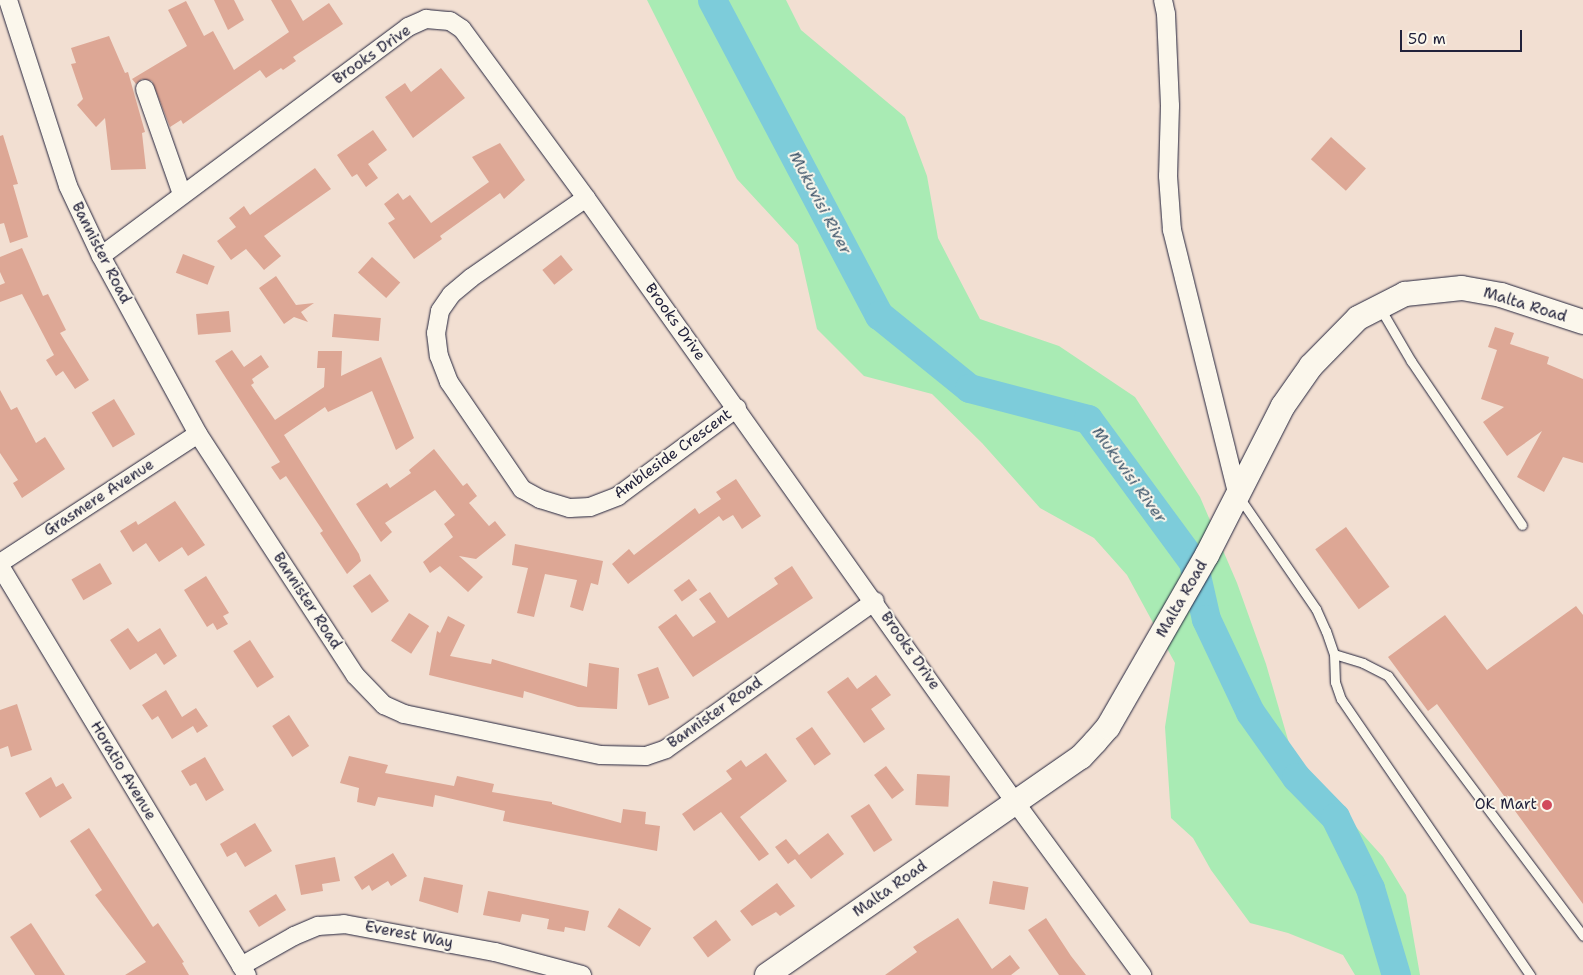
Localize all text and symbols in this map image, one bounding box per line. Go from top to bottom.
scale bar [1403,20,1526,52]
street label: Brooks Drive [330,22,414,88]
text: 50 m [1408,29,1446,49]
water label: Mukuvisi River [785,148,855,258]
street label: Bannister Road [68,199,134,307]
street label: Brooks Drive [641,280,709,364]
street label: Malta Road [1481,284,1569,326]
street label: Ambleside Crescent [611,405,735,503]
water label: Mukuvisi River [1088,423,1170,527]
street label: Grasmere Avenue [41,456,157,540]
street label: Bannister Road [269,549,345,653]
street label: Malta Road [1153,557,1211,641]
street label: Brooks Drive [877,609,943,693]
street label: Bannister Road [664,674,766,752]
street label: Horatio Avenue [86,718,160,824]
place label: OK Mart [1475,796,1537,814]
marker: OK Mart [1541,799,1553,811]
street label: Malta Road [850,857,930,921]
street label: Everest Way [363,918,455,952]

